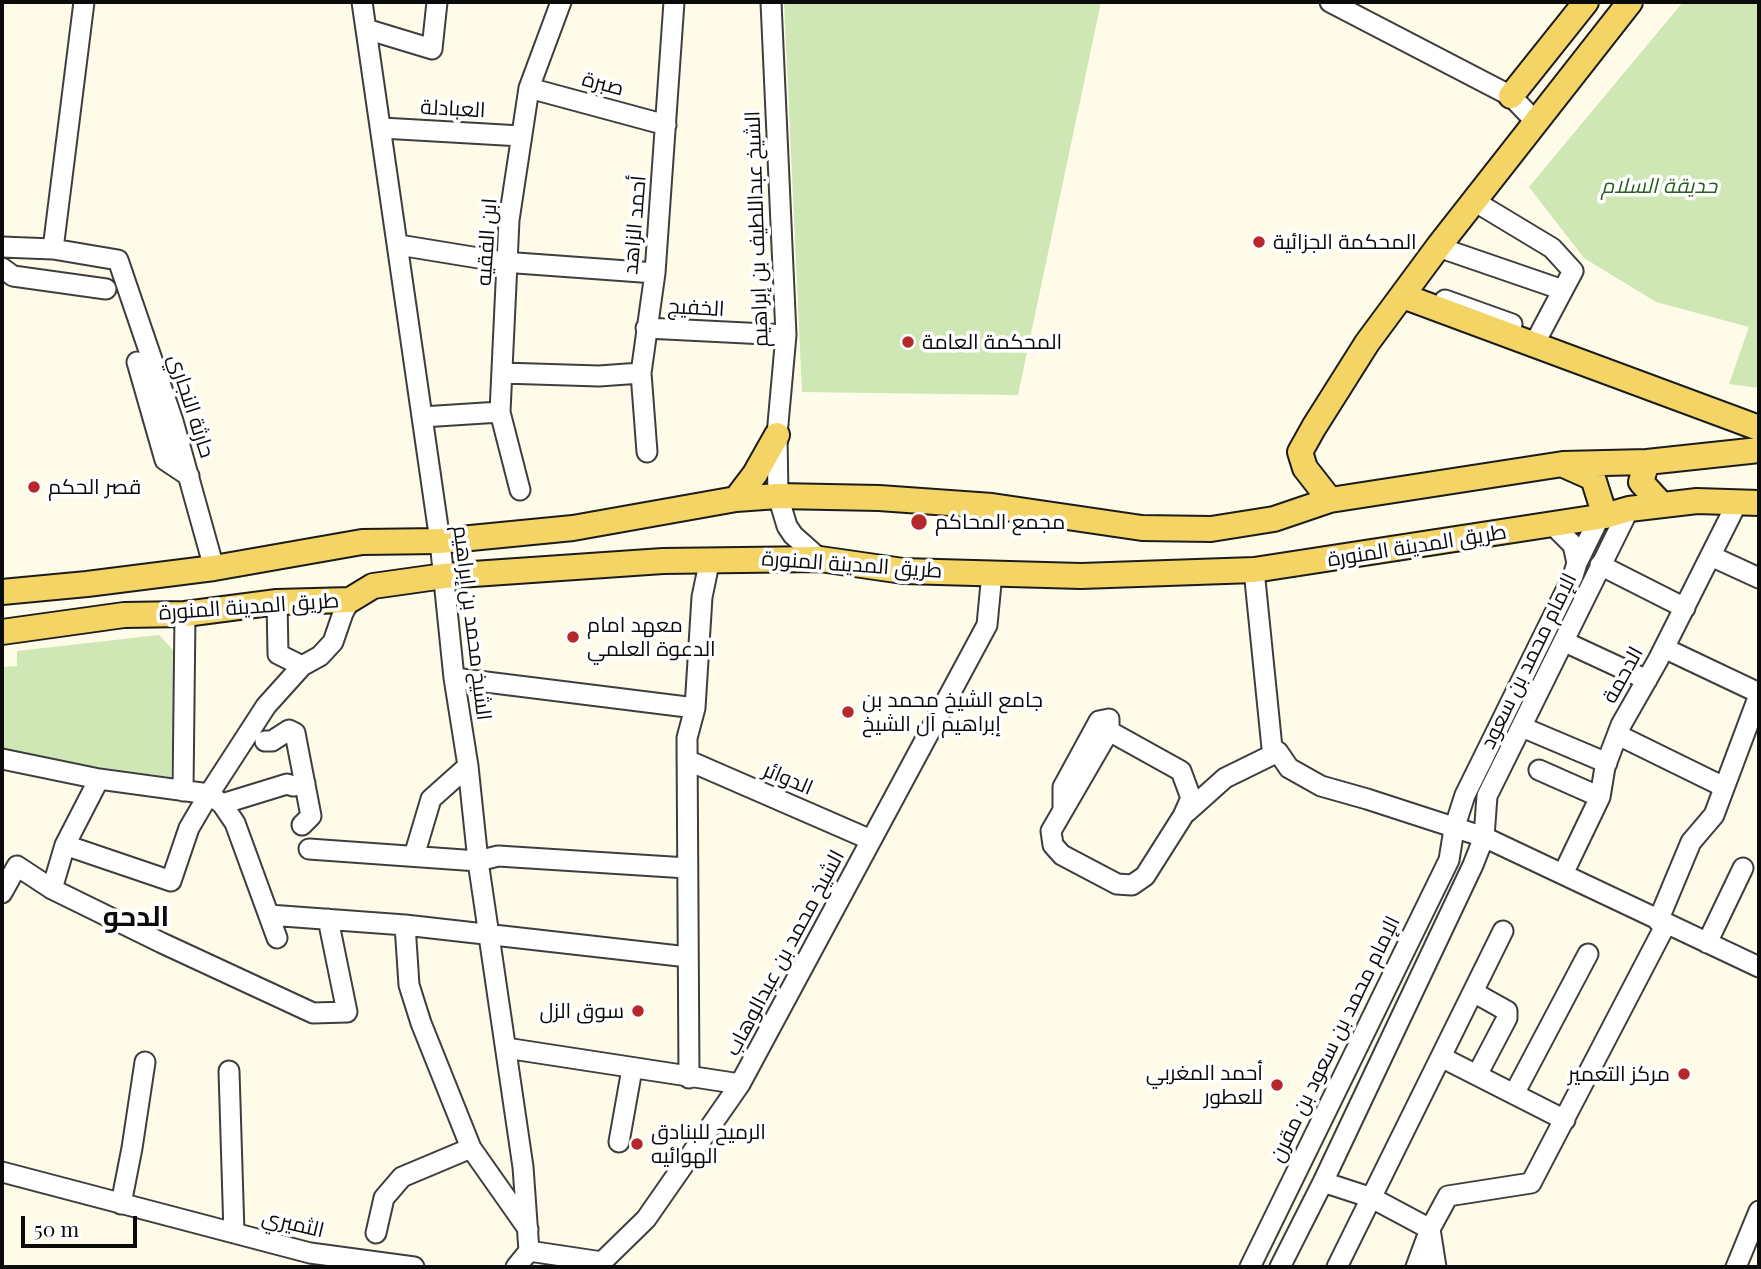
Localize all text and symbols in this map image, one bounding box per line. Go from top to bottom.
street label: صبرة [579,66,627,102]
street label: العبادلة [420,95,486,123]
street label: الشيخ عبداللطيف بن إبراهيم [740,110,774,348]
park label: حديقة السلام [1601,173,1717,199]
street label: أحمد الزاهد [618,174,652,276]
street label: ابن الفقيه [471,197,503,287]
place label: المحكمة الجزائية [1273,229,1417,255]
marker: المحكمة الجزائية [1251,234,1267,250]
street label: الخفيج [667,294,725,322]
place label: المحكمة العامة [922,329,1062,355]
marker: المحكمة العامة [900,334,916,350]
street label: حارثة النجاري [162,351,220,461]
place label: قصر الحكم [48,474,141,500]
marker: قصر الحكم [26,479,42,495]
place label: مجمع المحاكم [935,509,1065,535]
marker: مجمع المحاكم [909,512,929,532]
street label: طريق المدينة المنورة [1326,519,1508,573]
street label: الشيخ محمد بن إبراهيم [448,524,496,722]
street label: طريق المدينة المنورة [761,546,943,584]
street label: الإمام محمد بن سعود [1475,569,1583,753]
street label: طريق المدينة المنورة [158,588,340,626]
place label: معهد امام الدعوة العلمي [587,612,716,662]
marker: معهد امام الدعوة العلمي [565,629,581,645]
street label: الدحمة [1597,642,1649,708]
place label: جامع الشيخ محمد بن إبراهيم آل الشيخ [862,687,1043,737]
marker: جامع الشيخ محمد بن إبراهيم آل الشيخ [840,704,856,720]
street label: الدوائر [759,757,817,801]
street label: الشيخ محمد بن عبدالوهاب [720,846,850,1060]
district label: الدحو [103,900,169,934]
street label: الإمام محمد بن سعود بن مقرن [1264,912,1406,1166]
place label: سوق الزل [539,998,624,1024]
marker: سوق الزل [630,1003,646,1019]
place label: أحمد المغربي للعطور [1146,1060,1263,1110]
place label: مركز التعمير [1568,1061,1670,1087]
marker: مركز التعمير [1676,1066,1692,1082]
marker: أحمد المغربي للعطور [1269,1077,1285,1093]
place label: الرميح للبنادق الهوائيه [651,1119,766,1169]
marker: الرميح للبنادق الهوائيه [629,1136,645,1152]
scale bar [24,1202,140,1246]
street label: الثميري [259,1205,327,1243]
text: 50 m [34,1214,79,1242]

